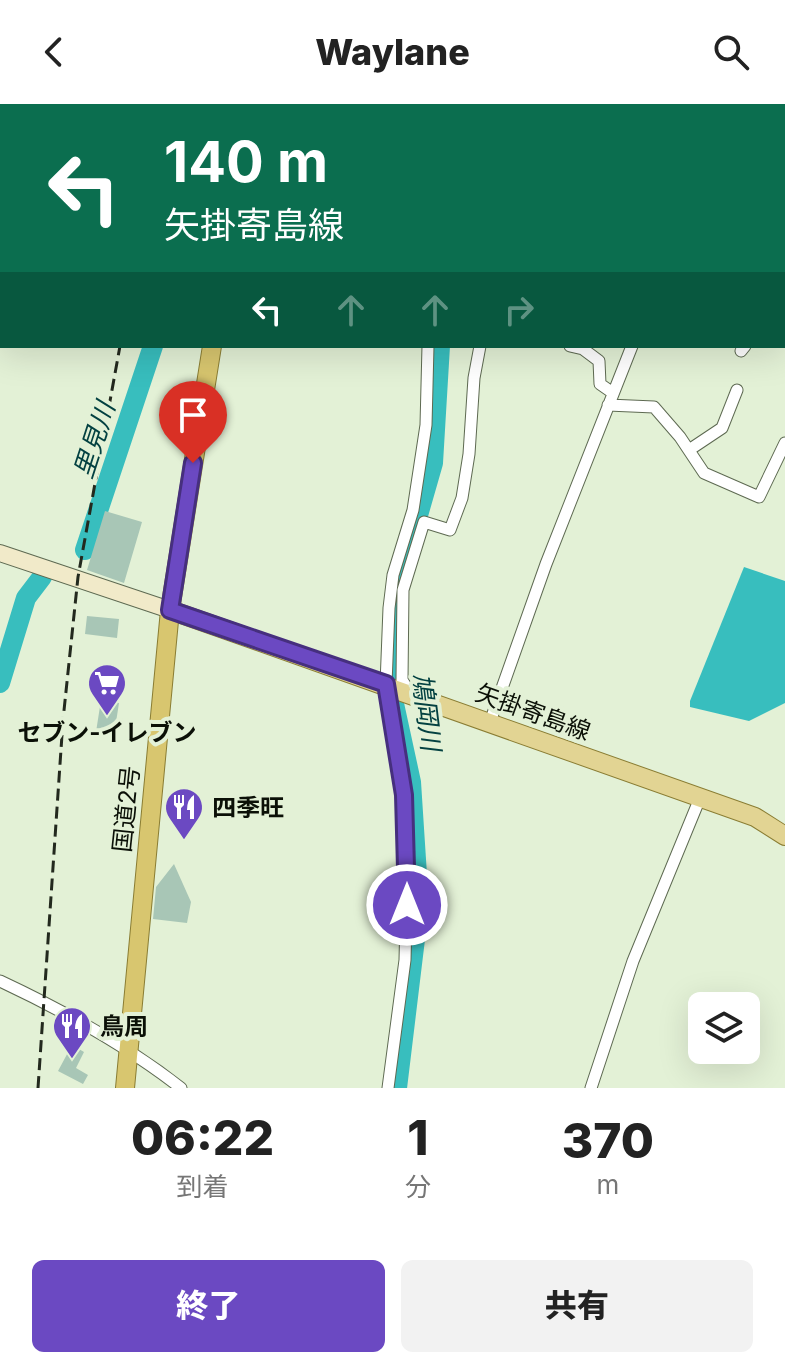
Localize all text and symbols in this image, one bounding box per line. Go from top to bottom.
icon: back [32,30,76,74]
text: Waylane [315,30,470,74]
icon: search [709,30,753,74]
text: 140 m [164,128,328,196]
icon: left [32,136,136,240]
text: 矢掛寄島線 [164,203,344,247]
icon: left [245,288,289,332]
icon: ahead [329,288,373,332]
icon: ahead [413,288,457,332]
icon: right [497,288,541,332]
pin [159,381,227,463]
icon: arrive [171,393,215,437]
water label: 里見川 [67,395,122,482]
supermarket icon: セブン-イレブン [86,662,128,717]
water label: 鳩岡川 [407,671,448,756]
street label: 矢掛寄島線 [472,678,594,746]
place label: セブン-イレブン [17,718,197,747]
street label: 国道2号 [107,764,145,854]
restaurant icon: 四季旺 [163,786,205,841]
place label: 四季旺 [212,793,284,822]
position arrow [365,863,449,947]
map controls [688,992,760,1064]
button: layers [688,992,760,1064]
restaurant icon: 鳥周 [51,1005,93,1060]
place label: 鳥周 [100,1012,148,1041]
text: 06:22 [131,1108,274,1167]
text: 1 [407,1108,429,1167]
text: 370 [562,1111,654,1170]
text: m [597,1169,619,1200]
text: 到着 [176,1171,228,1202]
text: 分 [405,1171,431,1202]
button: 終了 [32,1260,385,1352]
button: 共有 [401,1260,753,1352]

